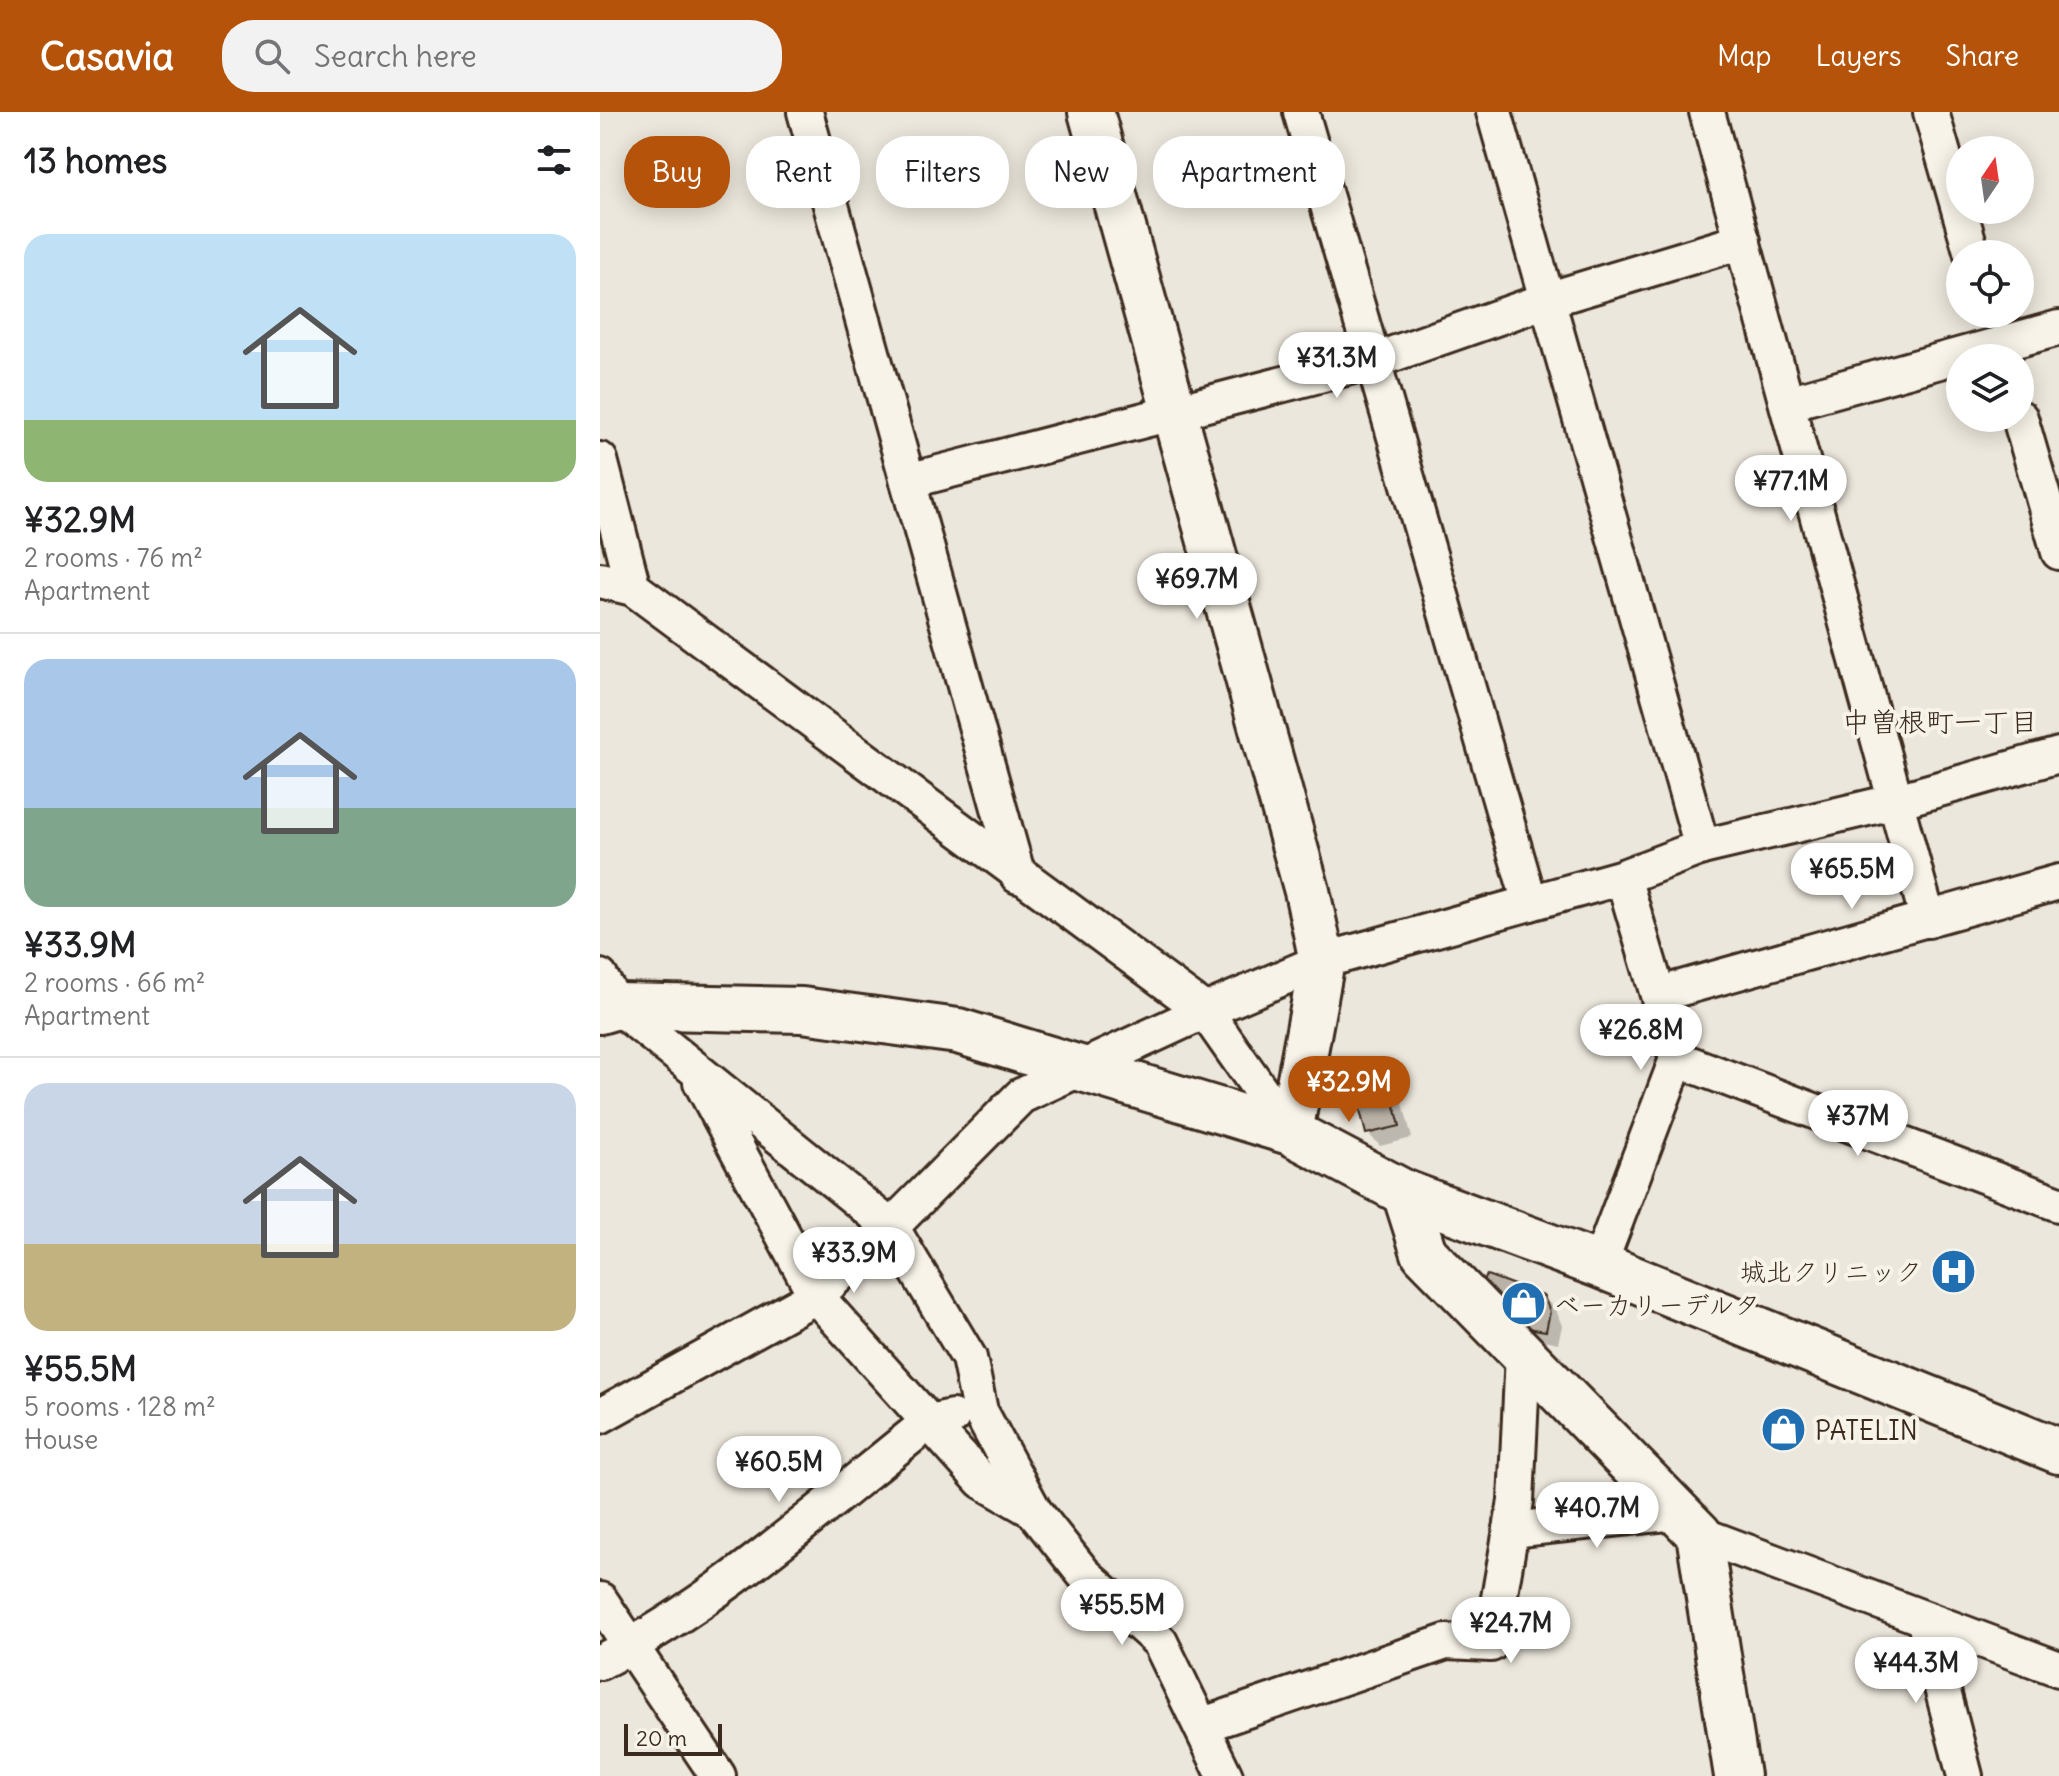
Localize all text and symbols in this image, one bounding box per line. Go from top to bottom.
search box [222,20,782,92]
text: Casavia [40,33,174,80]
icon: search [250,34,294,78]
text: Search here [314,37,477,75]
text: Map [1717,38,1772,74]
text: Layers [1816,38,1902,74]
text: Share [1946,38,2019,74]
chip: Buy [624,136,730,208]
chip: Rent [746,136,860,208]
chip: Filters [876,136,1009,208]
chip: New [1025,136,1137,208]
chip: Apartment [1153,136,1345,208]
north arrow [1946,136,2034,224]
map controls [1946,136,2034,432]
icon: filters [532,138,576,182]
text: 13 homes [24,139,167,182]
button: locate [1946,240,2034,328]
icon: home [228,286,372,430]
pin: ¥31.3M [1272,332,1402,400]
text: ¥31.3M [1296,341,1378,374]
button: layers [1946,344,2034,432]
pin: ¥77.1M [1726,455,1856,523]
text: ¥77.1M [1753,464,1829,497]
text: ¥32.9M [24,498,136,541]
text: 2 rooms · 76 m² [24,541,203,574]
pin: ¥69.7M [1132,553,1262,621]
text: ¥69.7M [1155,562,1239,595]
text: Apartment [24,574,150,607]
district label: 中曽根町一丁目 [1842,704,2038,740]
icon: home [228,711,372,855]
pin: ¥65.5M [1787,843,1917,911]
text: ¥65.5M [1809,852,1895,885]
text: ¥33.9M [24,923,137,966]
text: 2 rooms · 66 m² [24,966,206,999]
text: Apartment [24,999,150,1032]
pin: ¥26.8M [1576,1004,1706,1072]
text: ¥26.8M [1598,1013,1684,1046]
pin: ¥32.9M [1284,1056,1414,1124]
text: ¥32.9M [1306,1065,1392,1098]
pin: ¥37M [1811,1090,1905,1158]
text: ¥37M [1826,1099,1890,1132]
icon: home [228,1135,372,1279]
pin: ¥33.9M [789,1227,919,1295]
text: ¥33.9M [811,1236,897,1269]
hospital icon: 城北クリニック [1929,1247,1977,1295]
place label: 城北クリニック [1740,1255,1922,1288]
shop icon: ベーカリーデルタ [1499,1280,1547,1328]
place label: ベーカリーデルタ [1554,1288,1760,1321]
text: ¥55.5M [24,1347,137,1390]
text: 5 rooms · 128 m² [24,1390,216,1423]
shop icon: PATELIN [1760,1406,1808,1454]
place label: PATELIN [1815,1414,1918,1447]
text: House [24,1423,98,1456]
pin: ¥60.5M [714,1436,844,1504]
text: ¥60.5M [735,1445,823,1478]
pin: ¥40.7M [1532,1482,1662,1550]
text: ¥40.7M [1554,1491,1640,1524]
pin: ¥55.5M [1057,1579,1187,1647]
text: ¥55.5M [1079,1588,1165,1621]
pin: ¥24.7M [1446,1597,1576,1665]
text: ¥24.7M [1469,1606,1553,1639]
pin: ¥44.3M [1851,1637,1981,1705]
text: ¥44.3M [1873,1646,1959,1679]
scale bar [624,1720,722,1756]
text: 20 m [636,1724,687,1752]

